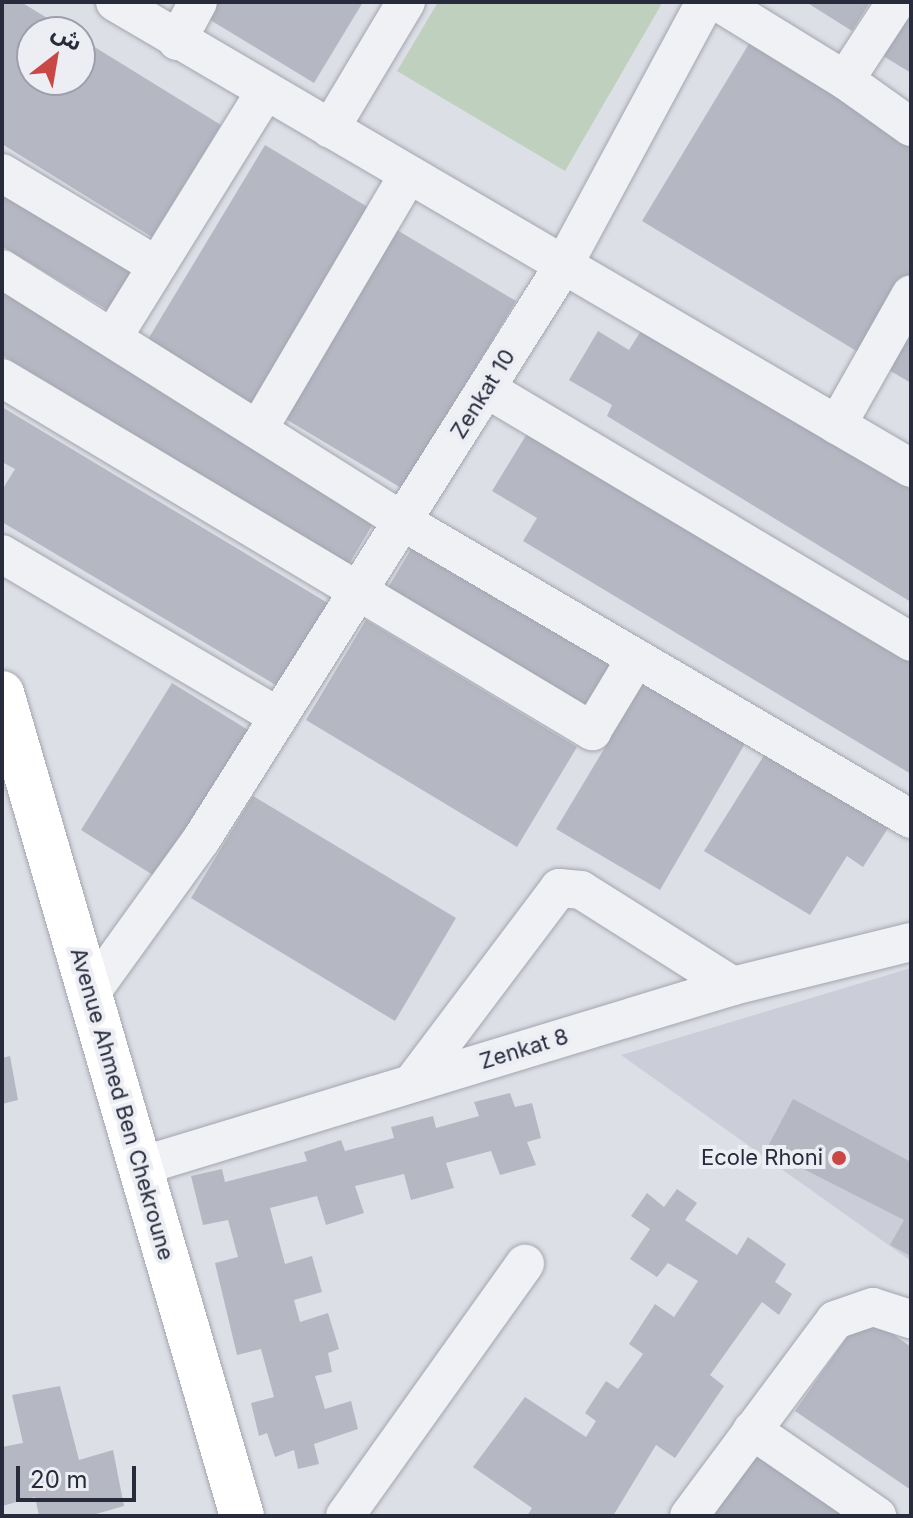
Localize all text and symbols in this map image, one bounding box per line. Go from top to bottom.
north arrow [16,16,96,96]
text: ش [48,18,87,56]
street label: Zenkat 10 [445,344,521,444]
street label: Avenue Ahmed Ben Chekroune [65,945,179,1263]
street label: Zenkat 8 [477,1023,571,1075]
place label: Ecole Rhoni [701,1145,823,1171]
marker: Ecole Rhoni [830,1149,848,1167]
scale bar [20,1450,140,1500]
text: 20 m [30,1465,88,1494]

